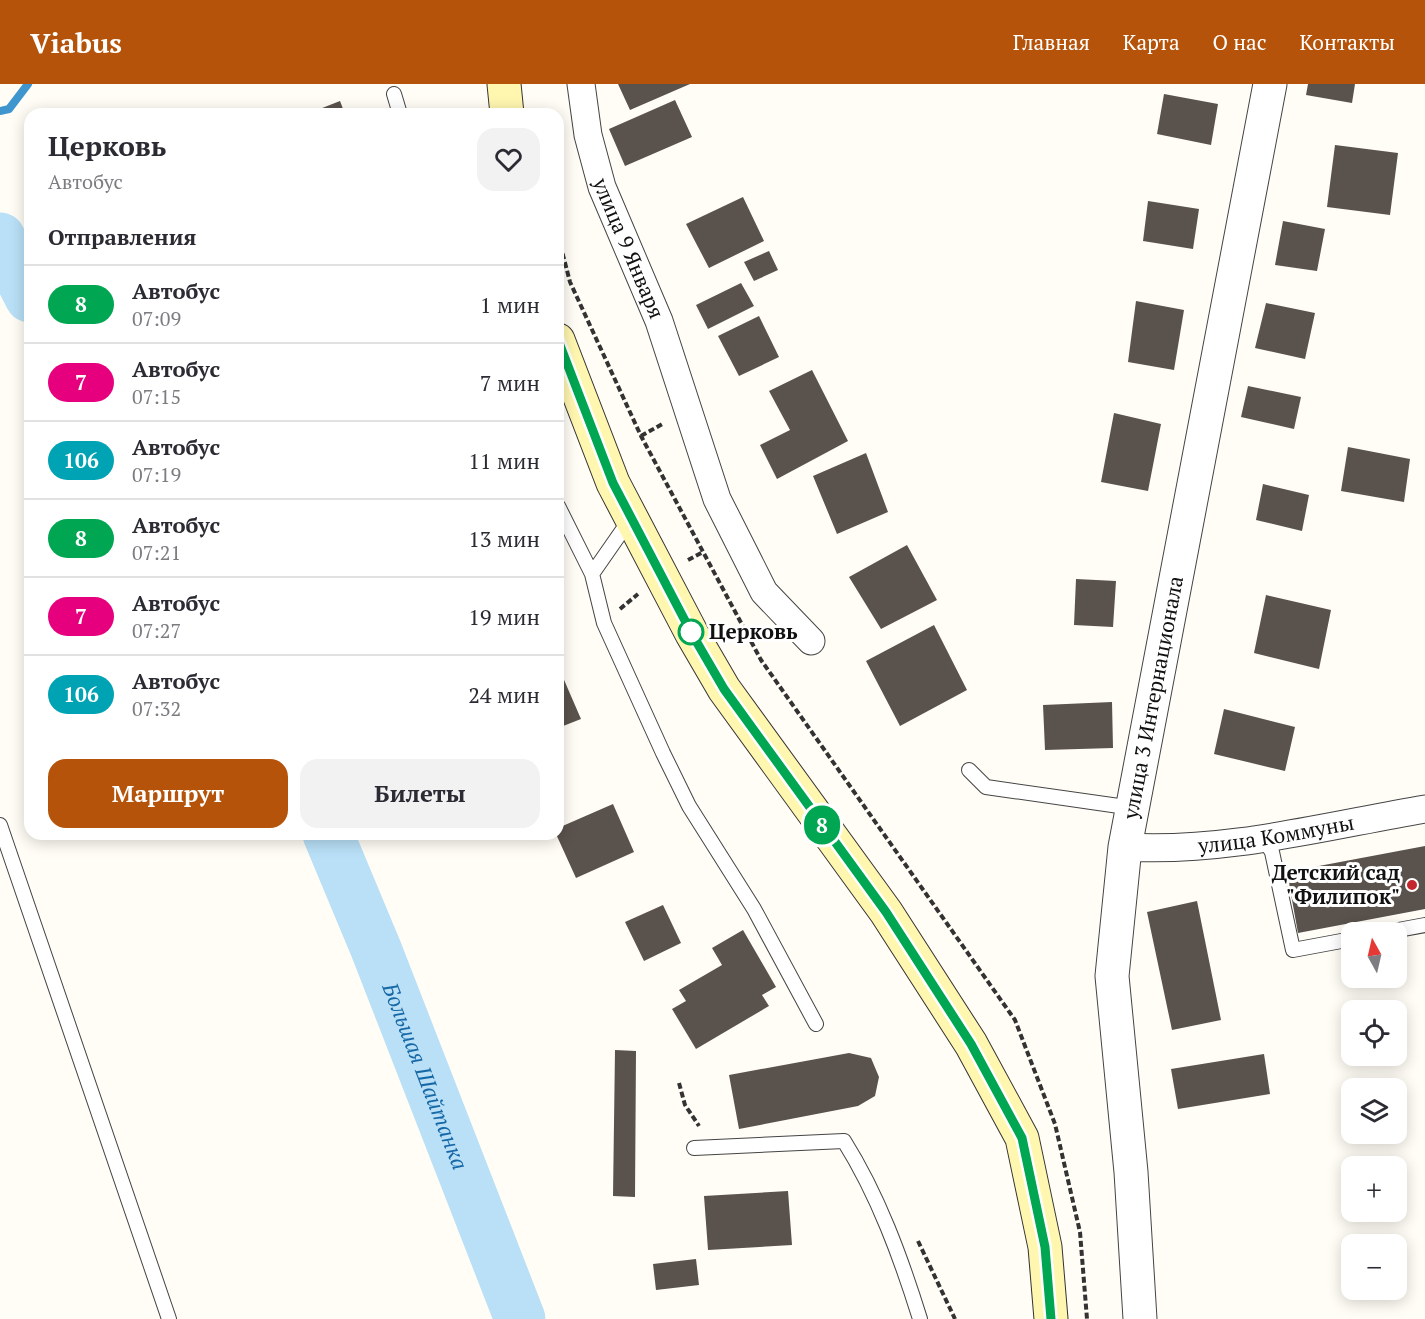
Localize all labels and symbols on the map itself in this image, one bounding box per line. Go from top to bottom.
street label: улица 9 Января [587,174,671,323]
street label: улица 3 Интернационала [1115,573,1189,822]
place label: Церковь [709,617,798,645]
marker: Церковь [678,619,704,645]
line badge: 8 [802,806,842,844]
street label: улица Коммуны [1196,808,1356,859]
place label: Детский сад "Филипок" [1272,858,1400,910]
marker: Детский сад "Филипок" [1405,878,1419,892]
north arrow [1341,922,1407,988]
water label: Большая Шайтанка [376,977,475,1174]

